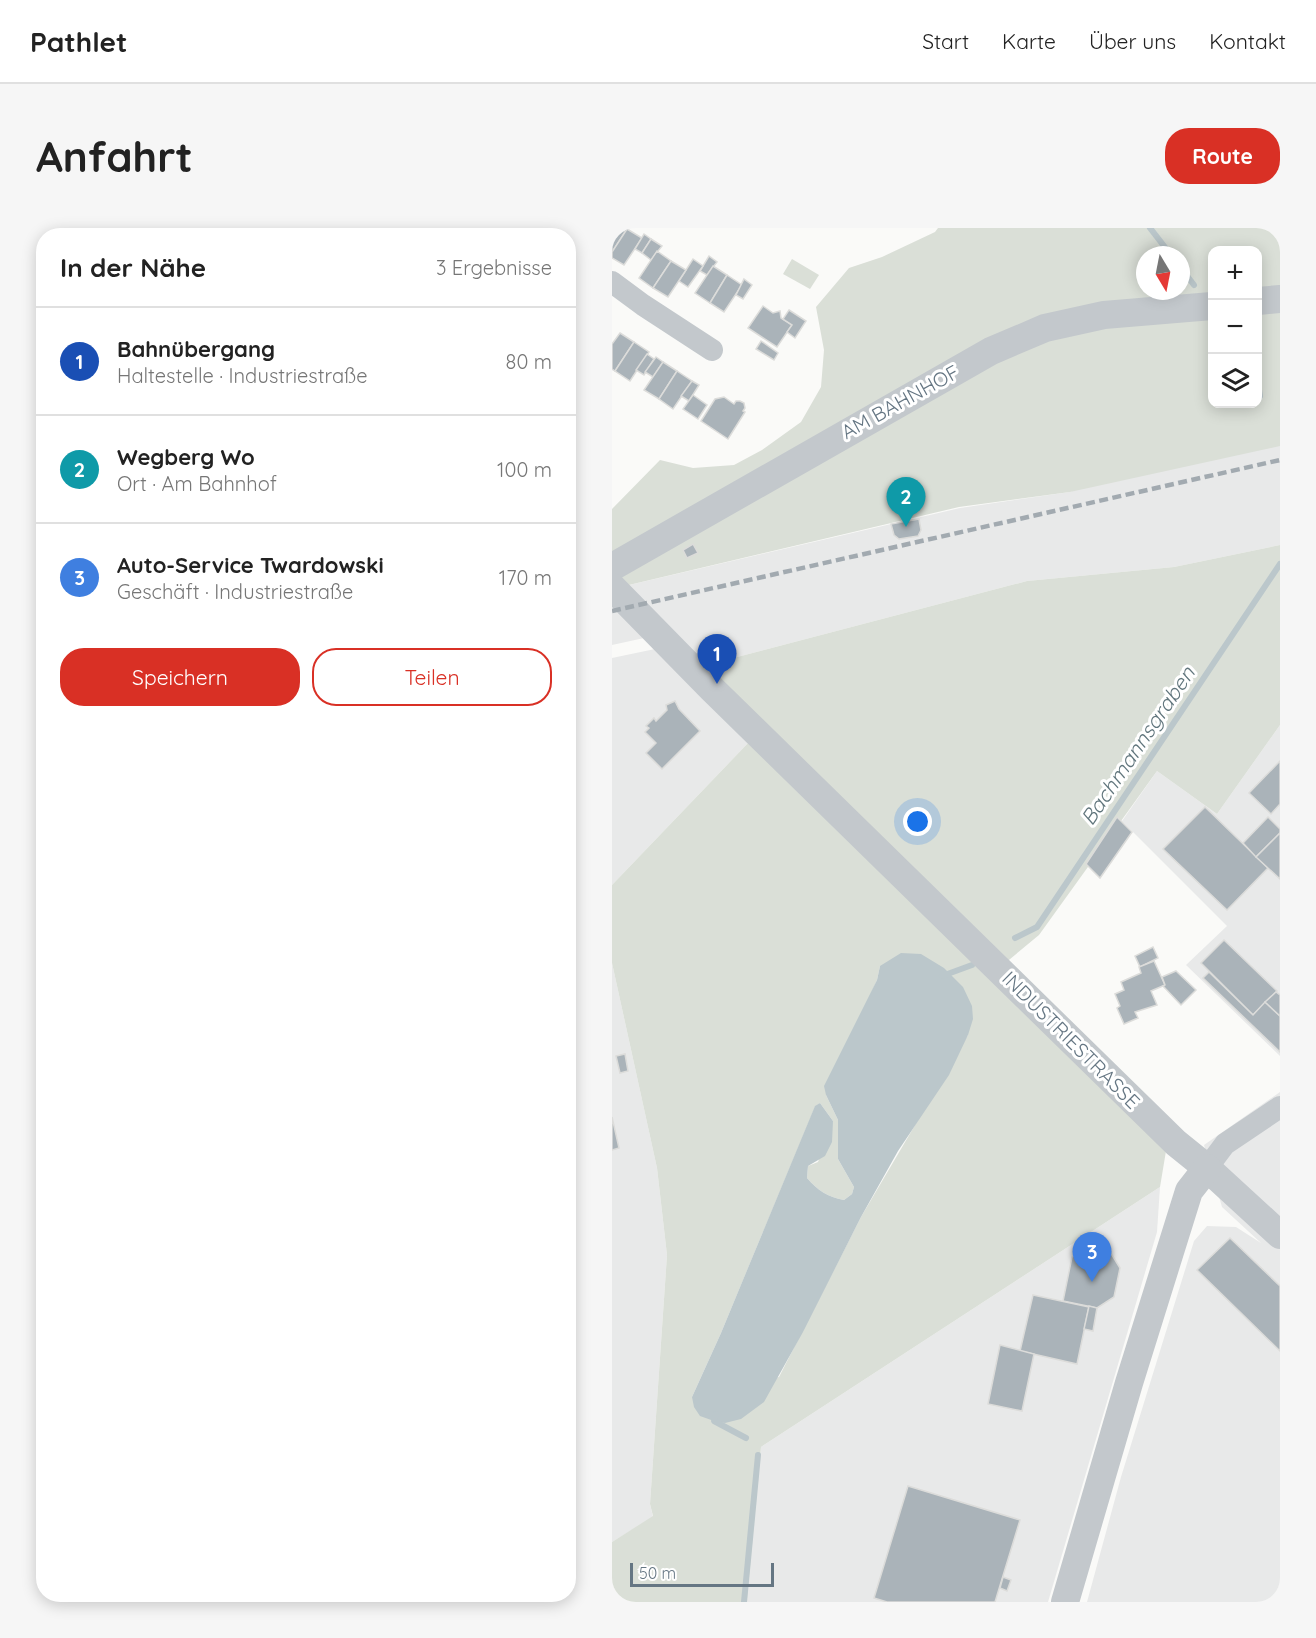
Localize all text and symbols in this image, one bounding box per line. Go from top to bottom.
text: Pathlet [30,24,127,59]
text: Start [922,28,969,54]
text: Karte [1002,28,1056,54]
text: Über uns [1089,28,1176,54]
text: Kontakt [1209,28,1286,54]
button: Route [1165,128,1280,184]
text: Anfahrt [36,130,193,183]
north arrow [1136,246,1190,300]
map controls [1208,246,1262,408]
button: + [1208,246,1262,300]
text: In der Nähe [60,251,206,284]
text: 3 Ergebnisse [436,255,552,280]
button: − [1208,300,1262,354]
text: Bahnübergang [117,335,275,363]
text: 1 [76,349,83,374]
text: 80 m [506,349,552,374]
button: layers [1208,354,1262,408]
street label: AM BAHNHOF [836,359,963,444]
text: Haltestelle · Industriestraße [117,363,368,388]
text: Wegberg Wo [117,443,255,471]
text: 2 [74,457,85,482]
text: 100 m [497,457,552,482]
text: Ort · Am Bahnhof [117,471,277,496]
pin: 2 [886,478,926,527]
text: Auto-Service Twardowski [117,551,384,579]
text: 3 [74,565,85,590]
text: 170 m [499,565,552,590]
text: Geschäft · Industriestraße [117,579,353,604]
pin: 1 [698,634,736,684]
button: Speichern [60,648,300,706]
button: Teilen [312,648,552,706]
water label: Bachmannsgraben [1074,661,1200,830]
your location [903,807,932,836]
street label: INDUSTRIESTRASSE [997,966,1145,1114]
pin: 3 [1072,1232,1112,1282]
scale bar [630,1560,774,1588]
text: 50 m [639,1563,676,1583]

